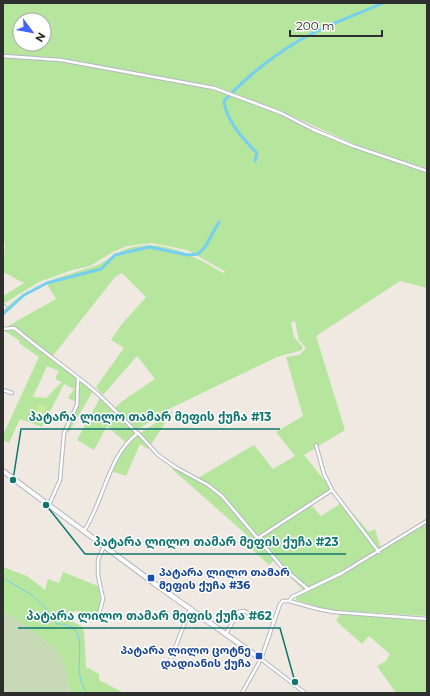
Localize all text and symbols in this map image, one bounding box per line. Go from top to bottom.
north arrow [12,12,52,52]
scale bar [290,12,382,38]
text: 200 m [296,18,335,33]
text: N [32,30,49,45]
callout: პატარა ლილო თამარ მეფის ქუჩა #13 [21,405,280,429]
text: პატარა ლილო თამარ მეფის ქუჩა #13 [29,409,271,425]
callout: პატარა ლილო თამარ მეფის ქუჩა #23 [85,530,346,554]
text: პატარა ლილო თამარ მეფის ქუჩა #23 [93,534,339,550]
place label: პატარა ლილო თამარ მეფის ქუჩა #36 [159,565,290,592]
marker: პატარა ლილო თამარ მეფის ქუჩა #36 [146,573,156,583]
callout: პატარა ლილო თამარ მეფის ქუჩა #62 [18,604,280,628]
text: პატარა ლილო თამარ მეფის ქუჩა #62 [26,608,272,624]
place label: პატარა ლილო ცოტნე დადიანის ქუჩა [120,643,251,670]
marker: პატარა ლილო ცოტნე დადიანის ქუჩა [254,651,264,661]

